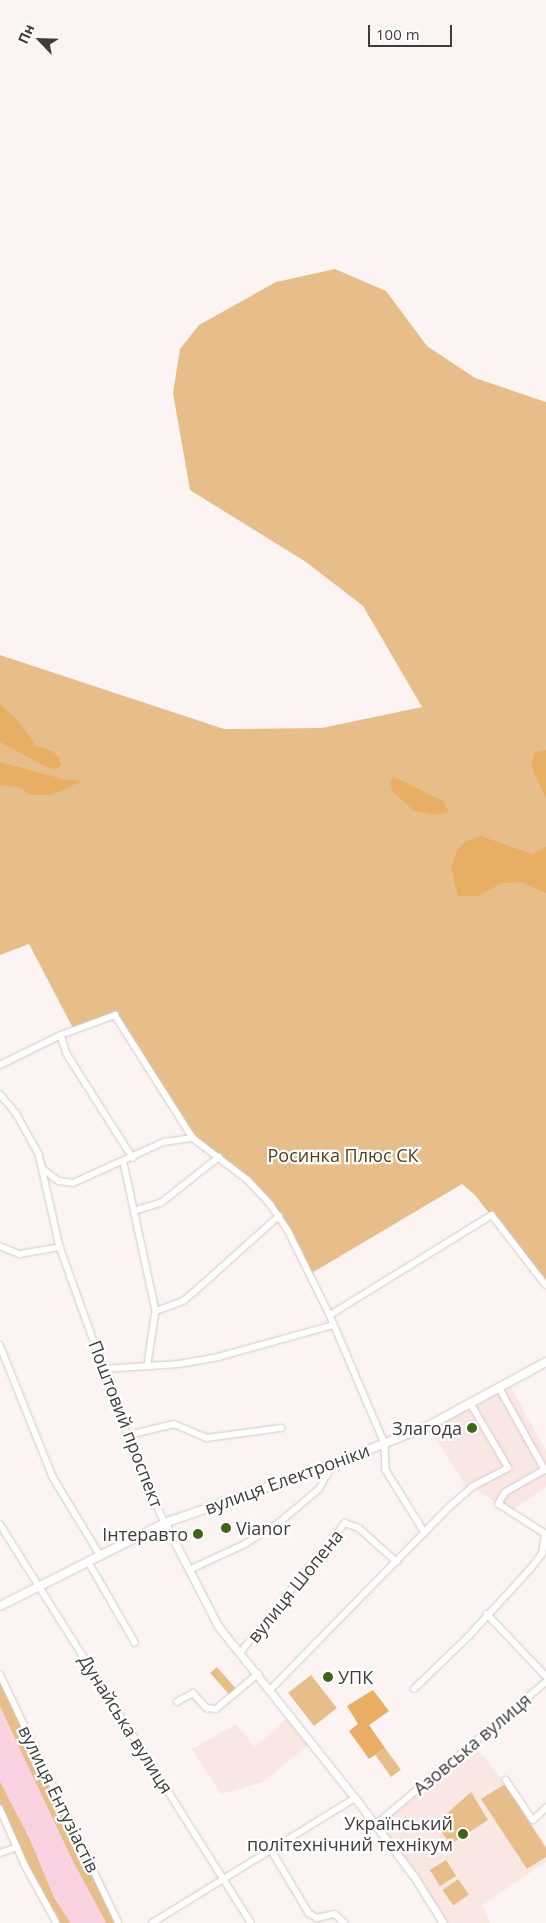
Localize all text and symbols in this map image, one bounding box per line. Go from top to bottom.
north arrow [15,15,65,65]
scale bar [371,15,455,47]
text: Пн [13,21,39,47]
text: 100 m [376,24,420,44]
park label: Росинка Плюс СК [267,1144,419,1166]
street label: Поштовий проспект [84,1337,168,1511]
place label: Злагода [392,1417,462,1439]
marker: Злагода [466,1422,478,1434]
street label: вулиця Електроніки [202,1439,372,1519]
place label: Vianor [236,1517,291,1539]
marker: Vianor [220,1522,232,1534]
place label: Інтеравто [102,1523,188,1545]
street label: вулиця Шопена [243,1525,347,1647]
marker: Інтеравто [192,1528,204,1540]
street label: Дунайська вулиця [75,1651,177,1797]
place label: УПК [338,1666,373,1688]
marker: УПК [322,1671,334,1683]
street label: Азовська вулиця [409,1689,535,1799]
street label: вулиця Ентузіастів [14,1722,104,1876]
place label: Український політехнічний технікум [247,1813,453,1856]
marker: Український політехнічний технікум [457,1828,469,1840]

